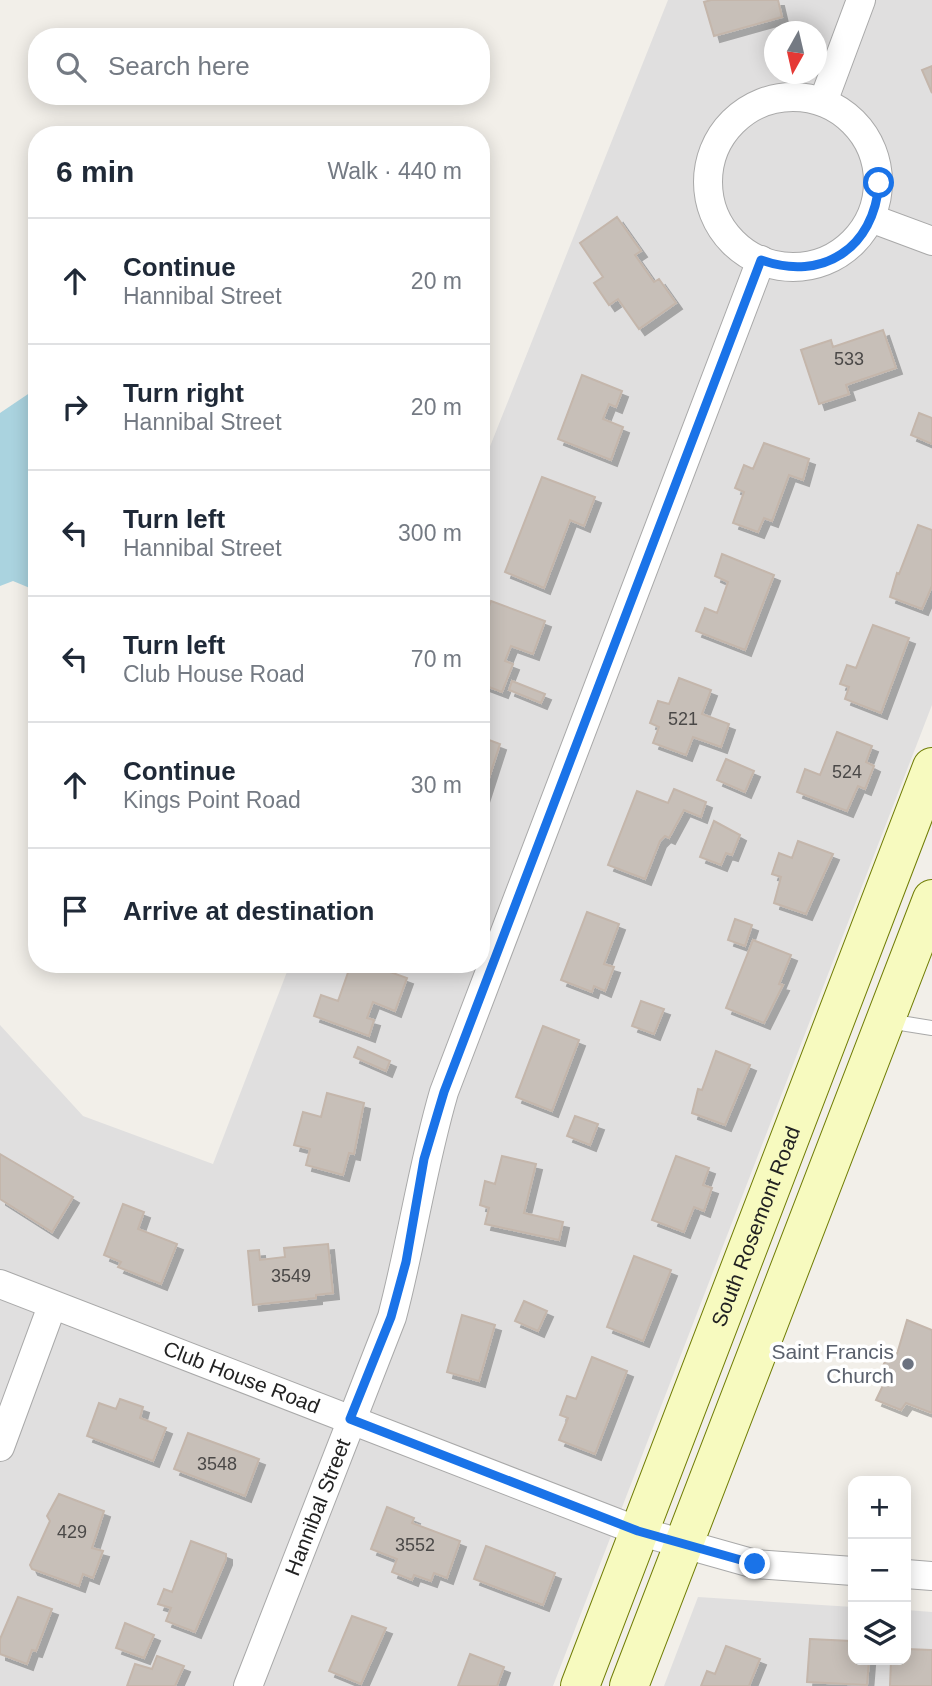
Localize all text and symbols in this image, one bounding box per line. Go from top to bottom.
north arrow [764,21,827,84]
search box [28,28,490,105]
icon: search [52,48,90,86]
text: Search here [108,51,250,81]
text: 6 min [56,155,134,188]
text: Walk · 440 m [327,158,462,184]
route start [863,167,894,198]
text: Continue [123,252,236,282]
icon: ahead [56,262,94,300]
text: 20 m [411,268,462,294]
text: Hannibal Street [123,283,282,309]
house number: 533 [834,349,864,369]
text: Turn right [123,378,244,408]
icon: right [56,388,94,426]
text: 20 m [411,394,462,420]
text: Hannibal Street [123,409,282,435]
text: Turn left [123,504,225,534]
icon: left [56,514,94,552]
text: 300 m [398,520,462,546]
text: Hannibal Street [123,535,282,561]
text: Turn left [123,630,225,660]
icon: left [56,640,94,678]
text: 70 m [411,646,462,672]
text: Club House Road [123,661,305,687]
house number: 521 [668,709,698,729]
text: Continue [123,756,236,786]
house number: 524 [832,762,862,782]
icon: ahead [56,766,94,804]
text: 30 m [411,772,462,798]
text: Kings Point Road [123,787,301,813]
icon: arrive [56,892,94,930]
text: Arrive at destination [123,896,374,926]
street label: South Rosemont Road [707,1123,804,1330]
house number: 3549 [271,1266,311,1286]
street label: Club House Road [160,1336,323,1418]
place label: Saint Francis Church [771,1340,894,1387]
marker: Saint Francis Church [900,1356,916,1372]
street label: Hannibal Street [280,1435,354,1579]
house number: 3548 [197,1454,237,1474]
map controls [848,1476,911,1665]
button: + [848,1476,911,1539]
house number: 429 [57,1522,87,1542]
house number: 3552 [395,1535,435,1555]
button: − [848,1539,911,1602]
route end [739,1548,770,1579]
button: layers [848,1602,911,1665]

